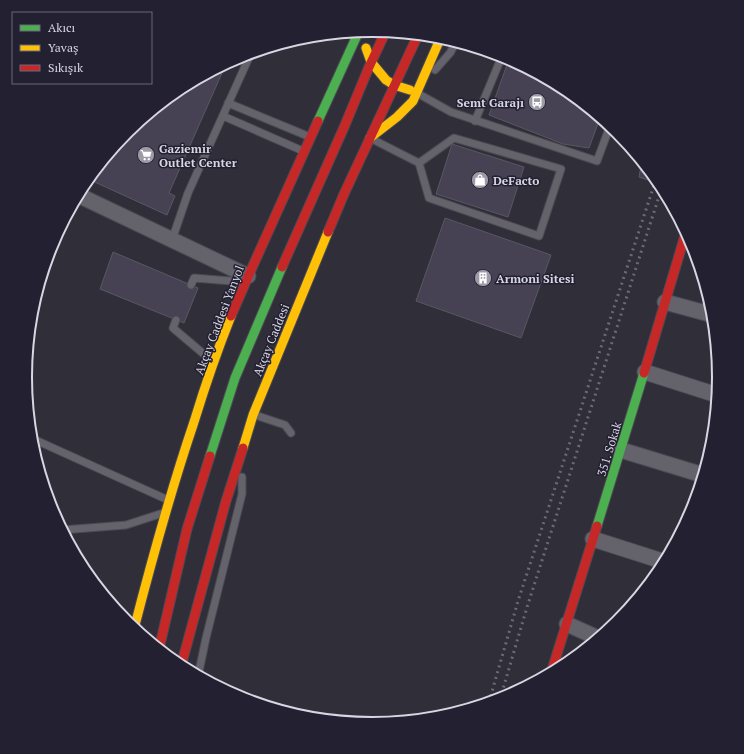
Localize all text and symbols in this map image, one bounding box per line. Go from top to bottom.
legend [12,12,152,84]
text: Akıcı [48,20,76,35]
text: Yavaş [48,40,78,55]
text: Sıkışık [48,60,84,75]
bus stop icon: Semt Garajı [527,92,547,112]
place label: Semt Garajı [457,95,524,110]
place label: Gaziemir Outlet Center [159,141,238,170]
supermarket icon: Gaziemir Outlet Center [136,145,156,165]
shop icon: DeFacto [470,170,490,190]
place label: DeFacto [493,173,539,188]
street label: Akçay Caddesi Yanyol [191,263,247,377]
building icon: Armoni Sitesi [473,268,493,288]
place label: Armoni Sitesi [496,271,574,286]
street label: Akçay Caddesi [250,301,292,378]
street label: 351. Sokak [594,419,625,478]

